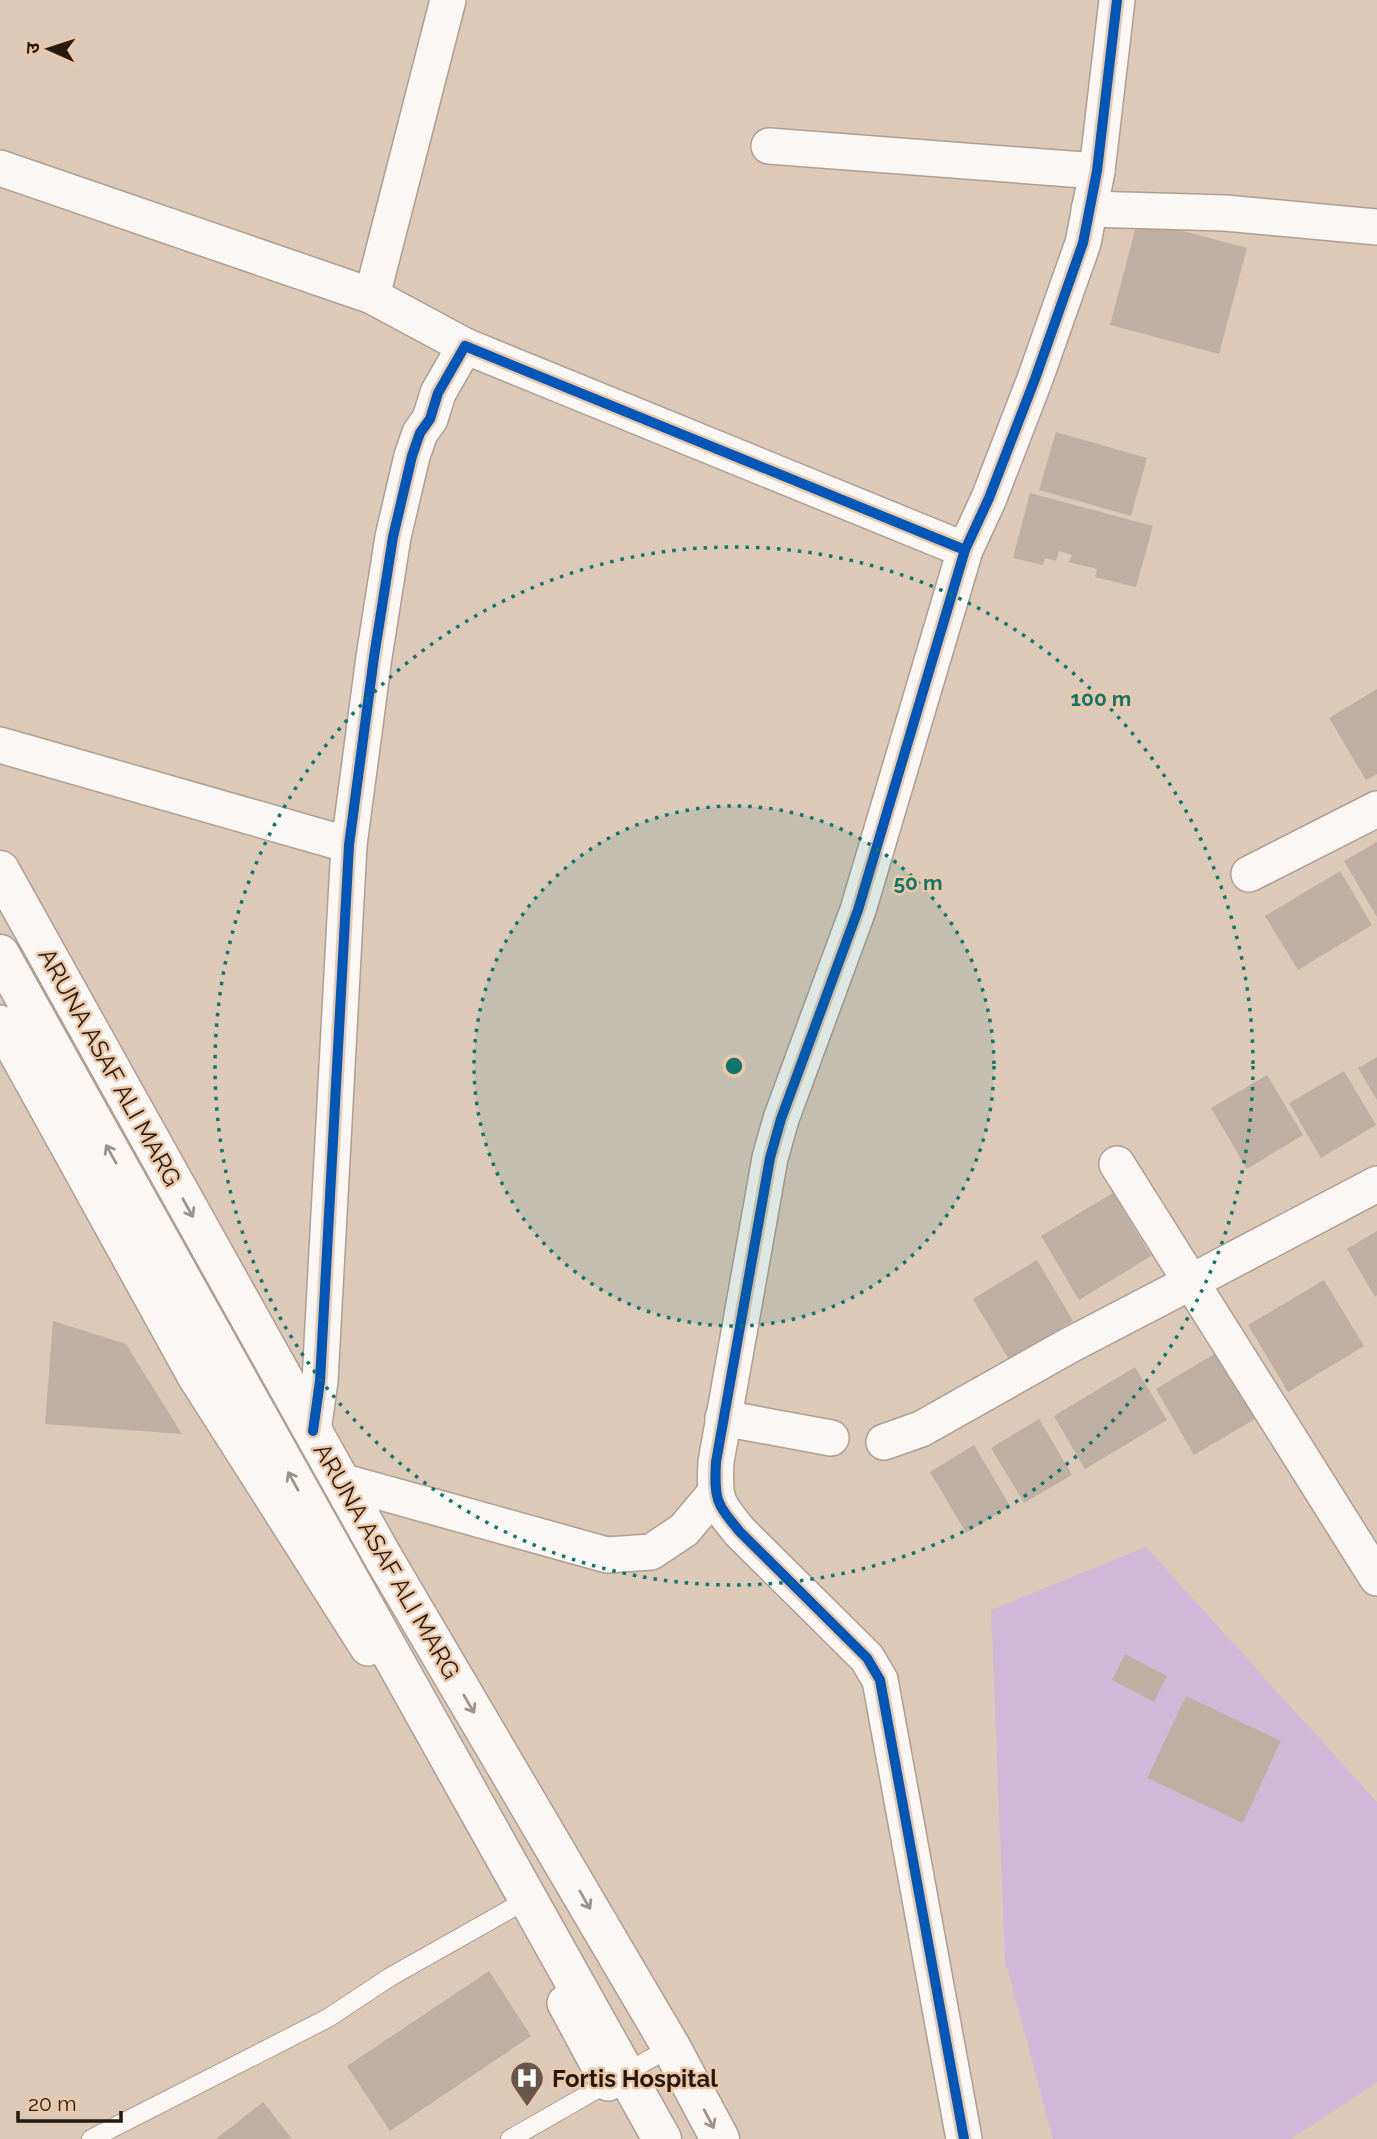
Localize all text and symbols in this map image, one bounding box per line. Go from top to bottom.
north arrow [14,14,84,84]
text: उ [21,41,43,54]
text: 100 m [1071,686,1131,711]
text: 50 m [893,870,943,895]
street label: ARUNA ASAF ALI MARG [33,943,187,1191]
centre of rings [722,1054,746,1078]
one-way arrow [104,1144,117,1165]
one-way arrow [181,1197,195,1217]
street label: ARUNA ASAF ALI MARG [308,1438,466,1684]
one-way arrow [286,1471,299,1492]
one-way arrow [463,1693,476,1714]
one-way arrow [578,1890,592,1910]
hospital icon: Fortis Hospital [508,2059,546,2108]
place label: Fortis Hospital [552,2064,718,2093]
scale bar [18,2080,121,2124]
text: 20 m [28,2091,76,2116]
one-way arrow [703,2108,717,2129]

